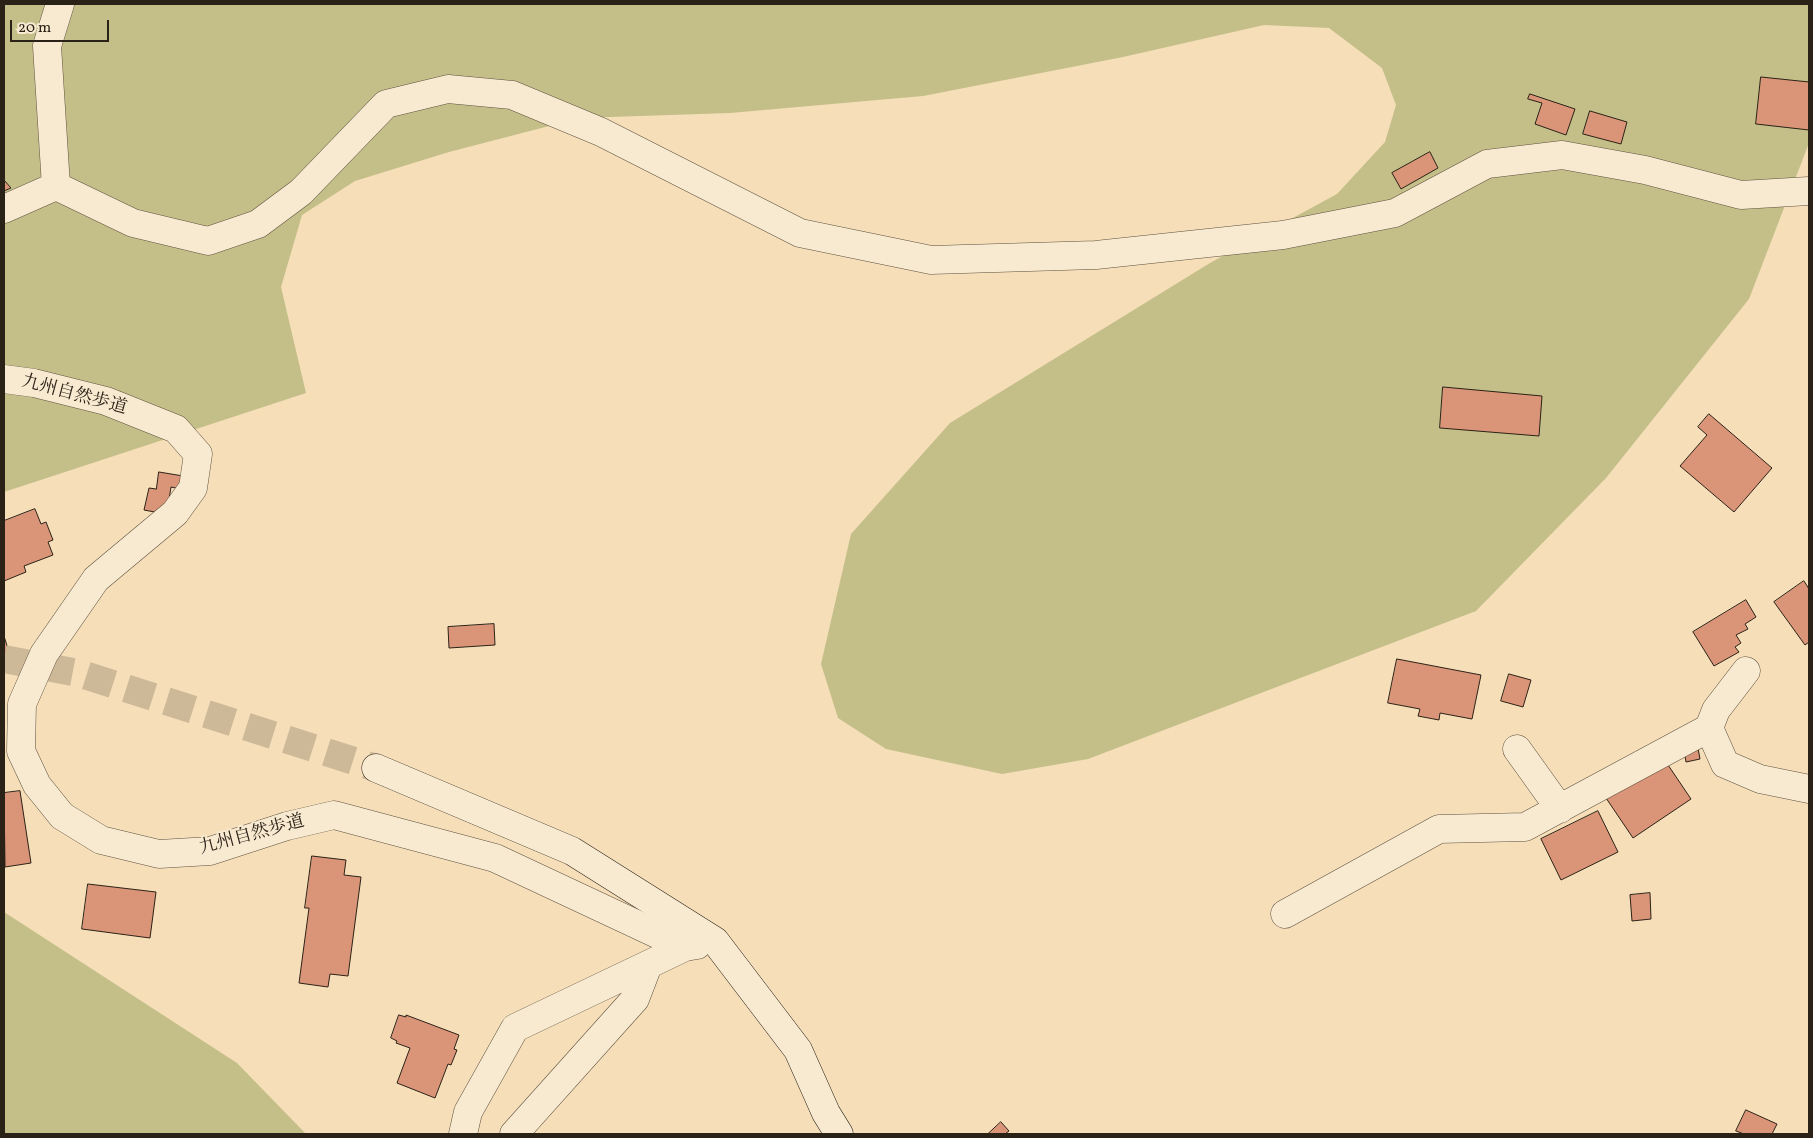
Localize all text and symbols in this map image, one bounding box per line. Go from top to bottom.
scale bar [12,10,111,42]
text: 20 m [18,18,51,39]
street label: 九州自然歩道 [19,372,129,420]
street label: 九州自然歩道 [197,812,307,860]

